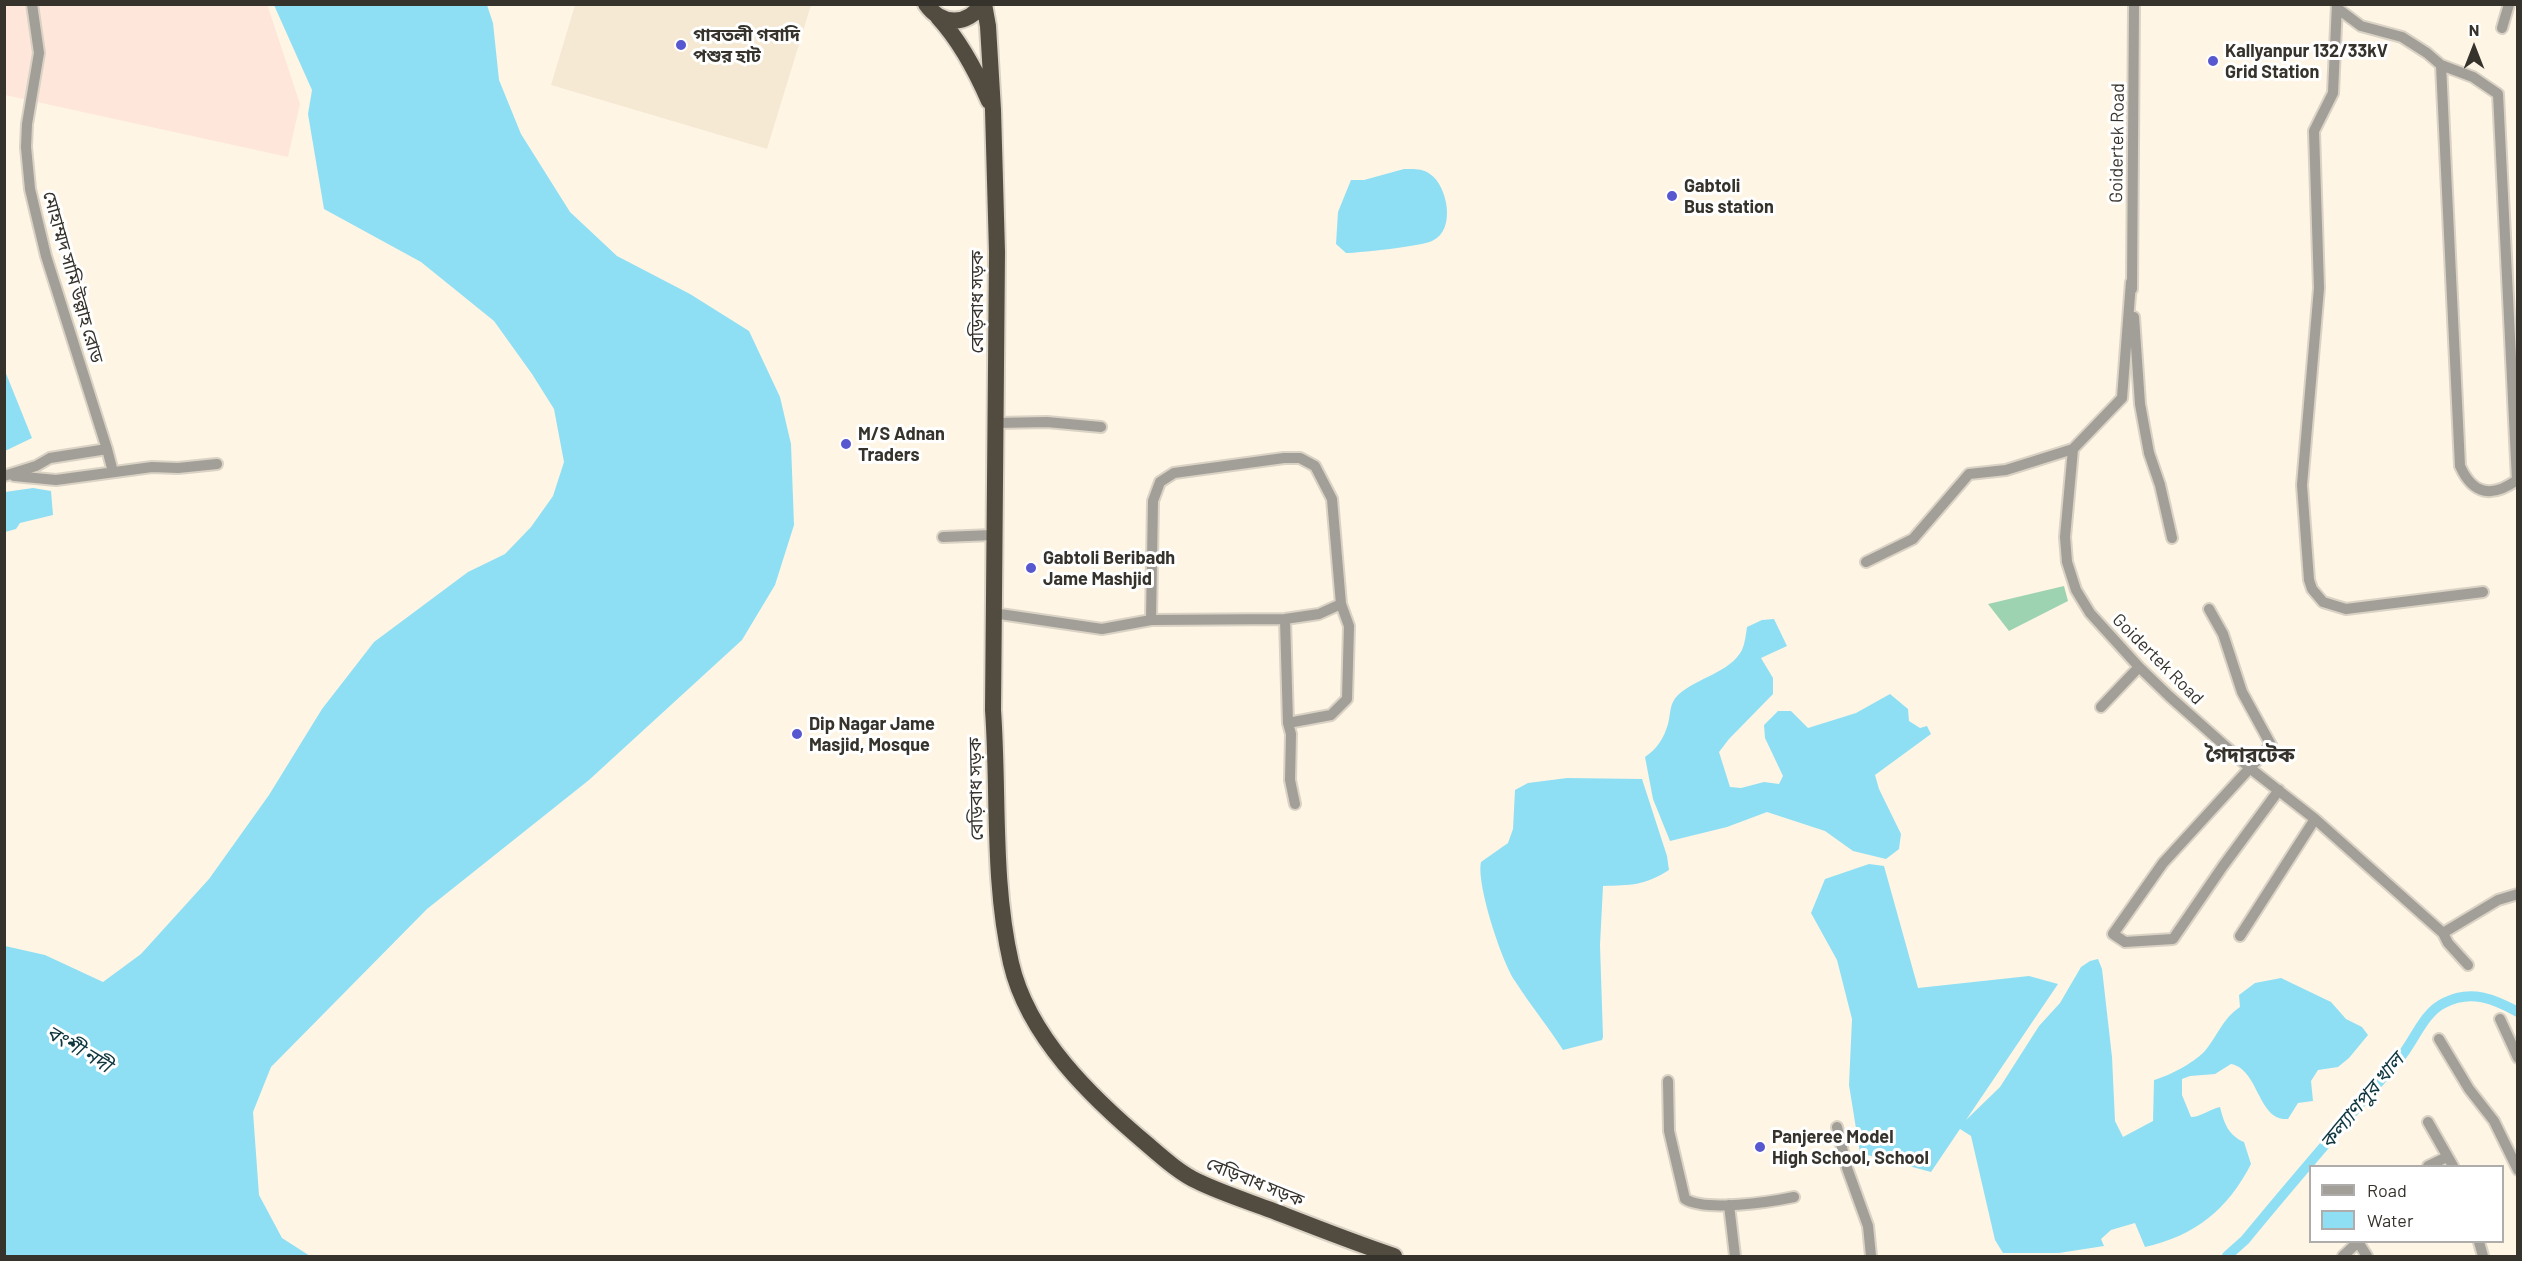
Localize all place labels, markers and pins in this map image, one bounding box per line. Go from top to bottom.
place label: গাবতলী গবাদি পশুর হাট [693,24,800,66]
marker: গাবতলী গবাদি পশুর হাট [674,38,688,52]
place label: Kallyanpur 132/33kV Grid Station [2225,40,2388,82]
marker: Kallyanpur 132/33kV Grid Station [2206,54,2220,68]
place label: Gabtoli Bus station [1684,175,1774,218]
marker: Gabtoli Bus station [1665,189,1679,203]
place label: M/S Adnan Traders [858,423,945,466]
marker: M/S Adnan Traders [839,437,853,451]
place label: Gabtoli Beribadh Jame Mashjid [1043,547,1175,590]
marker: Gabtoli Beribadh Jame Mashjid [1024,561,1038,575]
place label: Dip Nagar Jame Masjid, Mosque [809,713,935,756]
marker: Dip Nagar Jame Masjid, Mosque [790,727,804,741]
place label: Panjeree Model High School, School [1772,1126,1929,1168]
marker: Panjeree Model High School, School [1753,1140,1767,1154]

